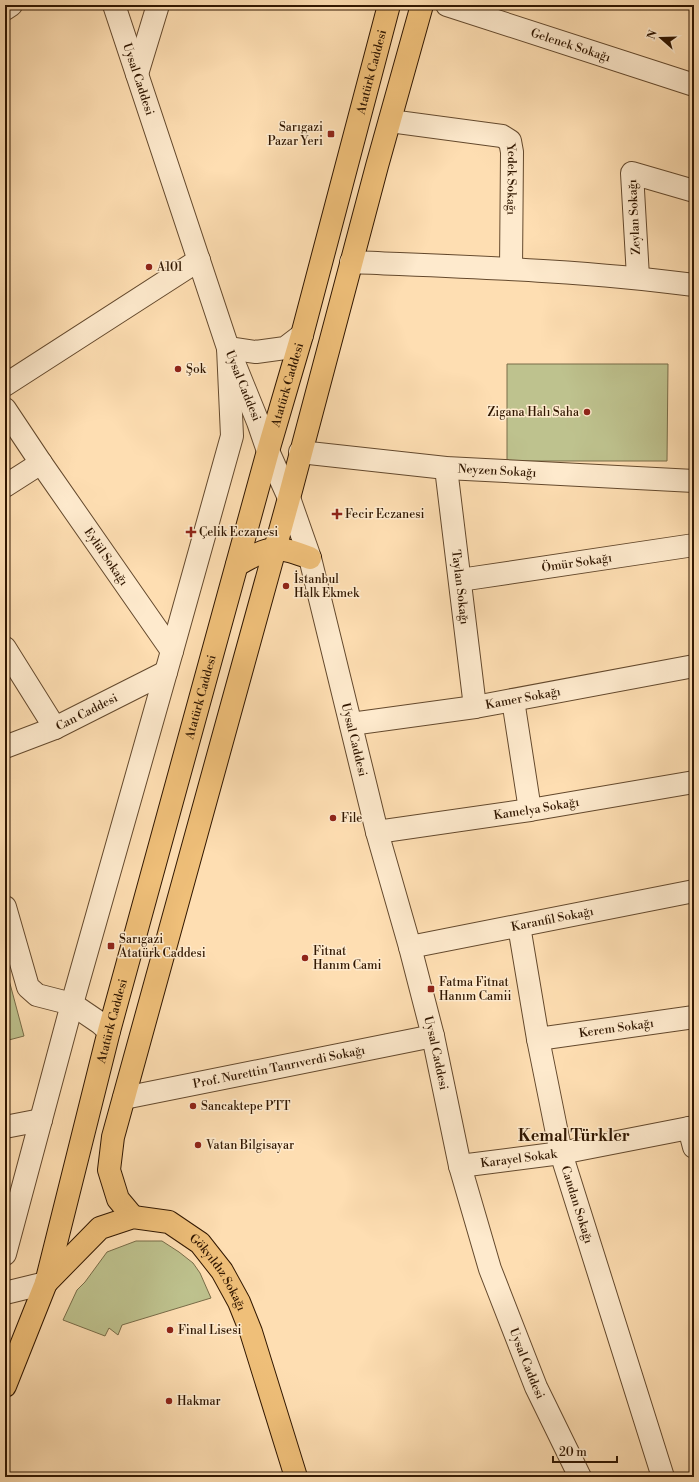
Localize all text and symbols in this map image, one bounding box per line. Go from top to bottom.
north arrow [641,18,681,58]
street label: Gelenek Sokağı [529,26,612,65]
street label: Atatürk Caddesi [353,28,390,117]
text: N [644,28,661,41]
street label: Uysal Caddesi [119,41,157,117]
place label: Sarıgazi Pazar Yeri [267,120,323,149]
marker: Sarıgazi Pazar Yeri [326,129,336,139]
street label: Yedek Sokağı [502,142,519,215]
street label: Zeylan Sokağı [625,179,644,255]
place label: A101 [156,260,184,275]
marker: A101 [144,262,154,272]
street label: Atatürk Caddesi [268,341,307,430]
street label: Uysal Caddesi [222,348,264,424]
place label: Şok [186,362,207,377]
marker: Şok [173,364,183,374]
place label: Zigana Halı Saha [487,405,580,420]
marker: Zigana Halı Saha [582,407,592,417]
street label: Neyzen Sokağı [457,462,537,481]
place label: Fecir Eczanesi [345,507,424,522]
marker: Fecir Eczanesi [332,509,342,519]
street label: Eylül Sokağı [80,525,131,589]
place label: Çelik Eczanesi [199,525,278,540]
marker: Çelik Eczanesi [186,527,196,537]
street label: Taylan Sokağı [448,549,472,626]
street label: Ömür Sokağı [540,550,613,576]
place label: İstanbul Halk Ekmek [294,570,360,601]
marker: İstanbul Halk Ekmek [281,581,291,591]
street label: Atatürk Caddesi [182,653,220,742]
street label: Kamer Sokağı [484,684,562,713]
street label: Can Caddesi [54,691,120,734]
street label: Uysal Caddesi [338,701,370,778]
street label: Kamelya Sokağı [493,795,580,823]
place label: File [341,811,362,826]
marker: File [328,813,338,823]
street label: Karanfil Sokağı [510,904,595,935]
place label: Sarıgazi Atatürk Caddesi [118,932,206,961]
marker: Sarıgazi Atatürk Caddesi [106,941,116,951]
place label: Fitnat Hanım Cami [313,944,382,973]
marker: Fitnat Hanım Cami [300,953,310,963]
place label: Fatma Fitnat Hanım Camii [439,975,512,1004]
street label: Atatürk Caddesi [94,977,131,1066]
marker: Fatma Fitnat Hanım Camii [426,984,436,994]
street label: Uysal Caddesi [420,1015,451,1092]
street label: Kerem Sokağı [578,1016,655,1041]
street label: Prof. Nurettin Tanrıverdi Sokağı [192,1043,366,1092]
place label: Sancaktepe PTT [201,1099,291,1114]
marker: Sancaktepe PTT [188,1101,198,1111]
district label: Kemal Türkler [518,1126,630,1146]
place label: Vatan Bilgisayar [205,1138,294,1153]
marker: Vatan Bilgisayar [193,1140,203,1150]
street label: Karayel Sokak [480,1147,558,1171]
street label: Candan Sokağı [558,1164,596,1245]
street label: Gökyıldız Sokağı [186,1231,249,1313]
place label: Final Lisesi [178,1323,241,1338]
marker: Final Lisesi [165,1325,175,1335]
street label: Uysal Caddesi [506,1326,548,1402]
place label: Hakmar [177,1394,221,1409]
marker: Hakmar [164,1396,174,1406]
scale bar [553,1438,617,1464]
text: 20 m [559,1445,587,1460]

